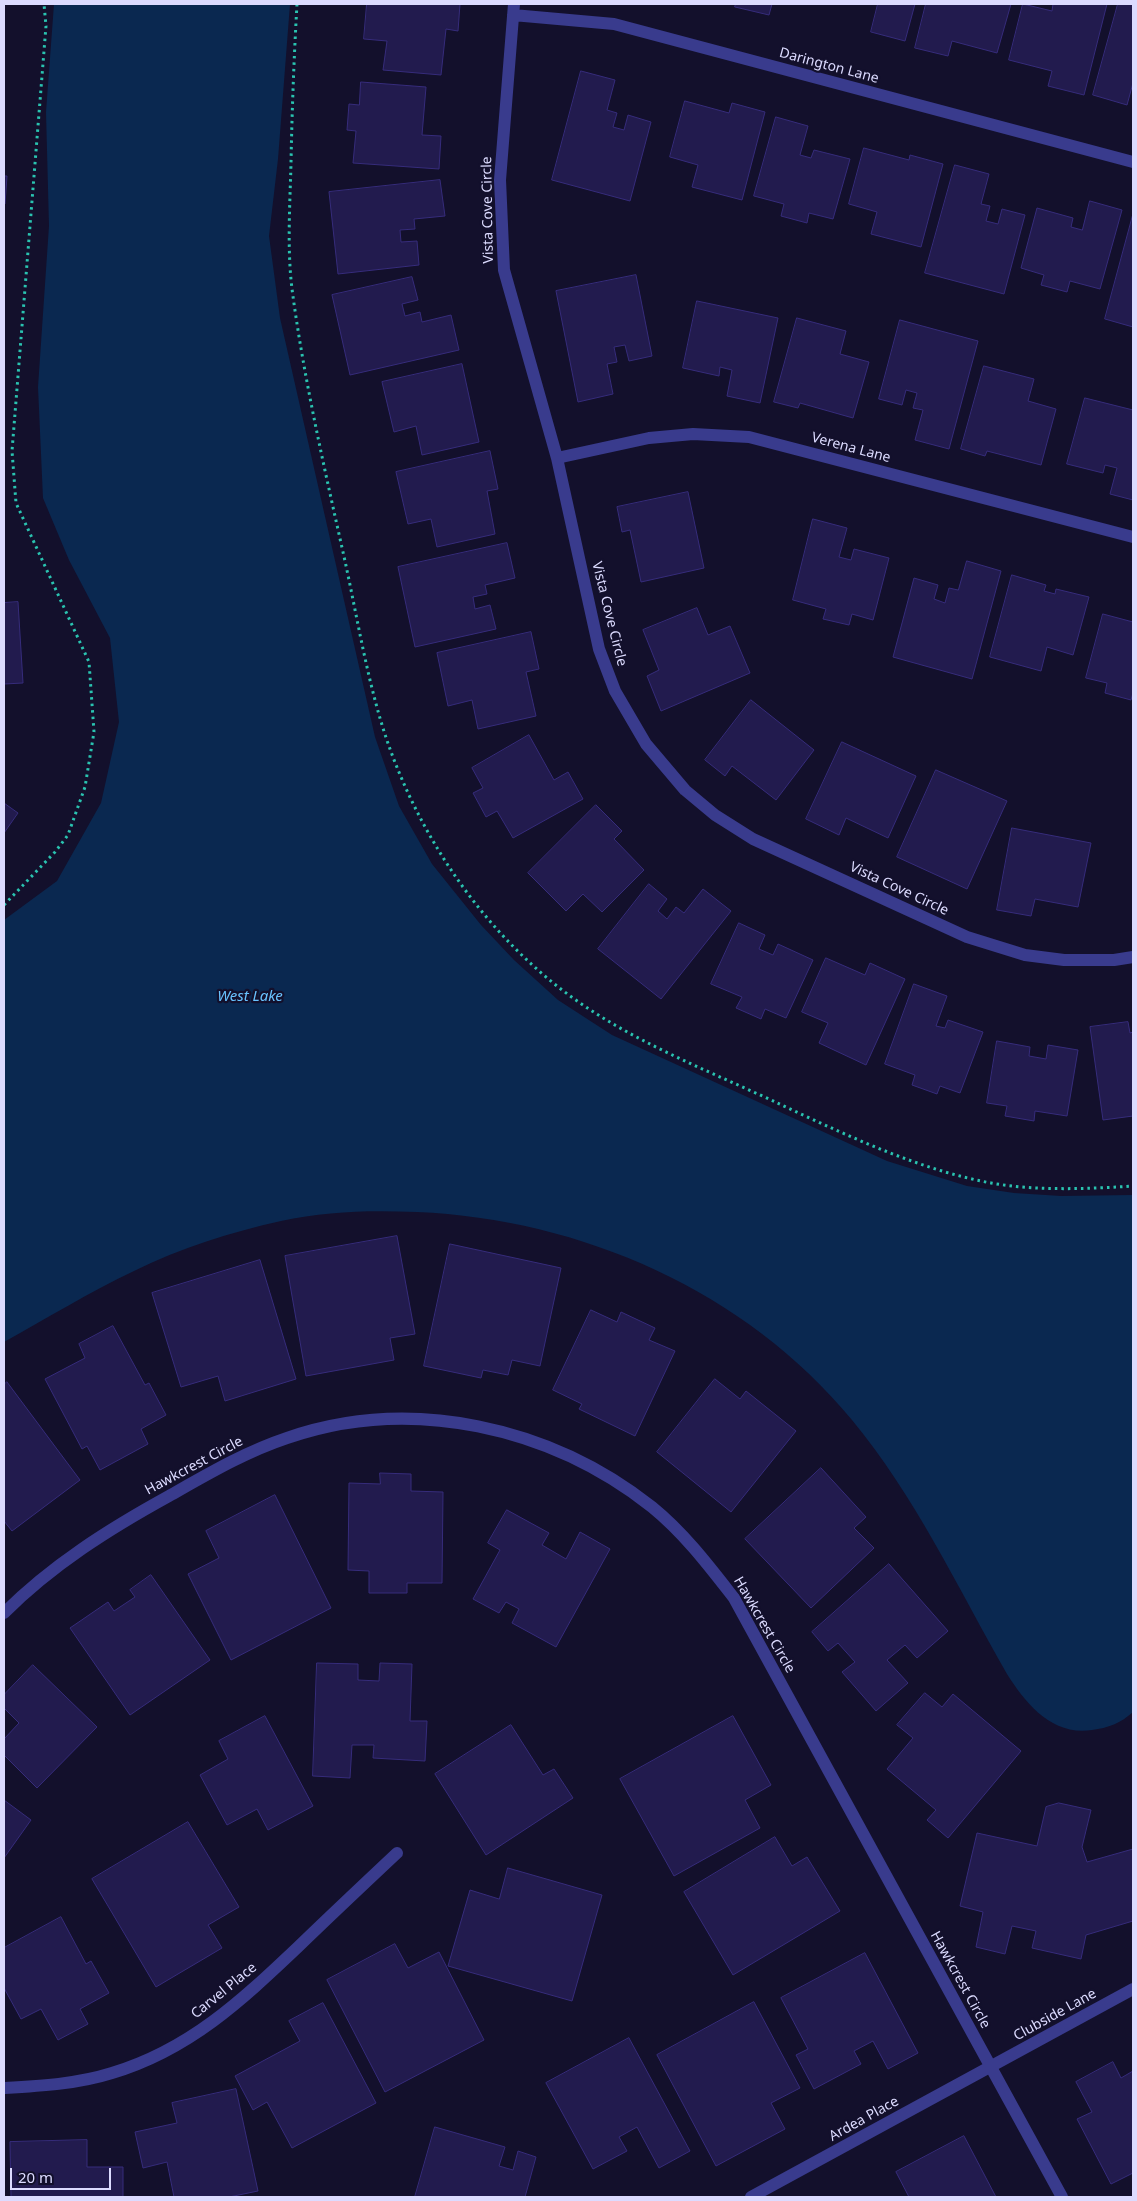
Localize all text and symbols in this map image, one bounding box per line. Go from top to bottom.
street label: Darington Lane [777,45,881,87]
street label: Vista Cove Circle [479,156,497,264]
street label: Verena Lane [810,429,892,467]
street label: Vista Cove Circle [588,560,630,668]
street label: Vista Cove Circle [847,859,951,919]
water label: West Lake [217,988,283,1006]
street label: Hawkcrest Circle [142,1433,246,1499]
street label: Hawkcrest Circle [730,1574,798,1676]
street label: Hawkcrest Circle [926,1929,994,2031]
street label: Carvel Place [188,1960,260,2022]
street label: Clubside Lane [1011,1985,1099,2045]
street label: Ardea Place [826,2093,902,2145]
scale bar [12,2158,114,2190]
text: 20 m [18,2167,53,2187]

